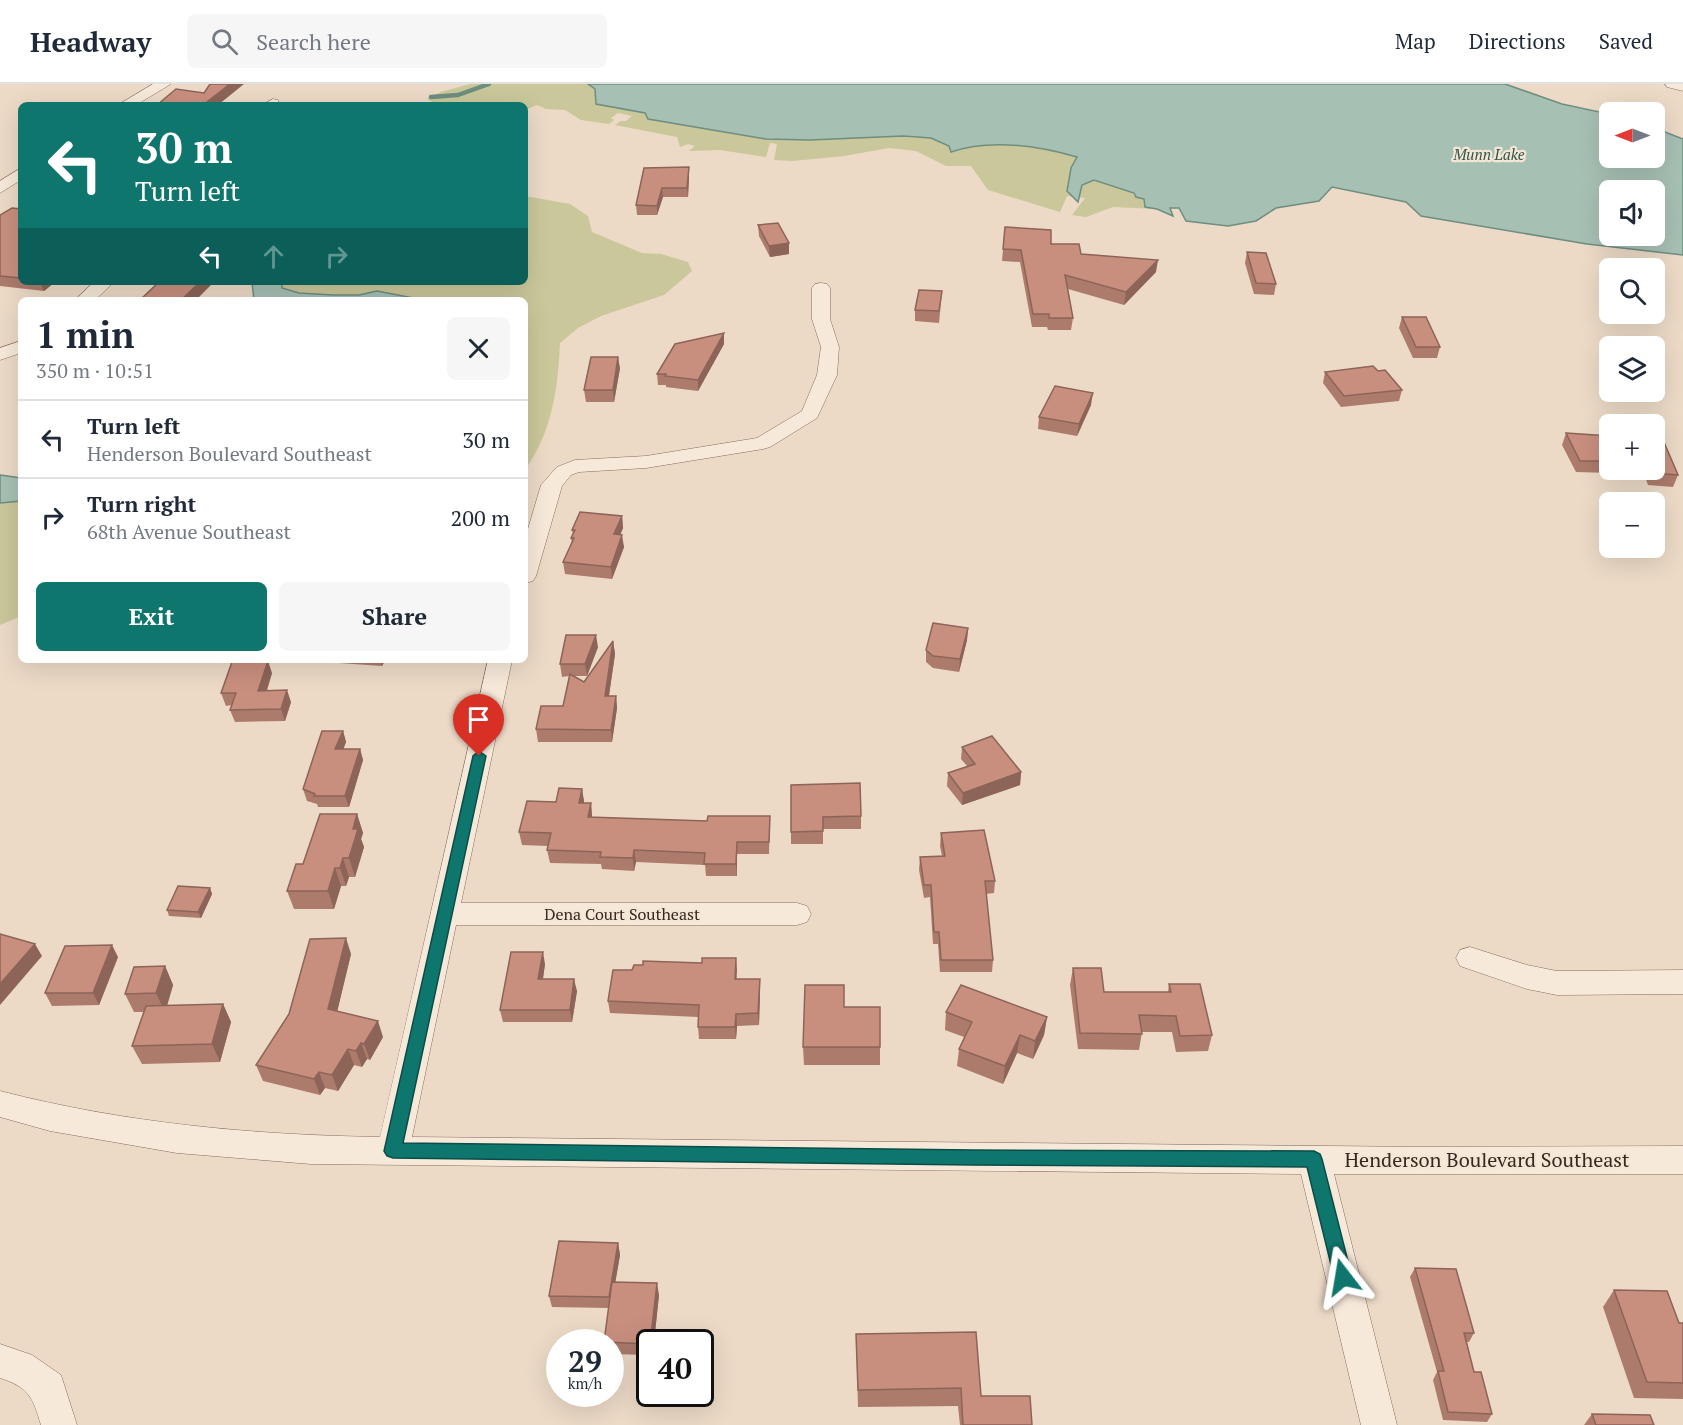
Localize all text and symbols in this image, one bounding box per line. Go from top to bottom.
search box [187,14,607,68]
text: Headway [30,23,151,60]
icon: search [208,25,241,58]
text: Search here [256,27,371,56]
text: Map [1395,27,1436,55]
text: Directions [1469,27,1566,55]
text: Saved [1599,27,1653,55]
north arrow [1599,102,1665,168]
map controls [1599,102,1665,558]
text: 30 m [135,119,233,175]
icon: left [36,126,114,204]
water label: Munn Lake [1452,144,1525,164]
text: Turn left [135,173,240,209]
button: sound [1599,180,1665,246]
icon: left [194,240,227,273]
icon: ahead [257,240,290,273]
icon: right [320,240,353,273]
button: search [1599,258,1665,324]
text: 1 min [36,311,134,358]
button: close [447,317,510,380]
button: layers [1599,336,1665,402]
text: 350 m · 10:51 [36,357,154,384]
text: Turn left [87,411,180,440]
button: + [1599,414,1665,480]
icon: left [36,423,69,456]
text: 30 m [462,425,510,454]
text: Henderson Boulevard Southeast [87,440,372,467]
text: Turn right [87,489,196,518]
button: − [1599,492,1665,558]
icon: right [36,501,69,534]
text: 200 m [450,503,510,532]
text: 68th Avenue Southeast [87,518,291,545]
button: Exit [36,582,267,651]
button: Share [279,582,510,651]
pin [453,694,504,756]
icon: arrive [462,703,495,736]
street label: Dena Court Southeast [544,903,700,925]
street label: Henderson Boulevard Southeast [1345,1146,1630,1173]
position arrow [1311,1245,1375,1309]
speed limit sign: 40 [636,1329,714,1407]
text: 29 [568,1341,602,1381]
text: km/h [568,1373,602,1393]

